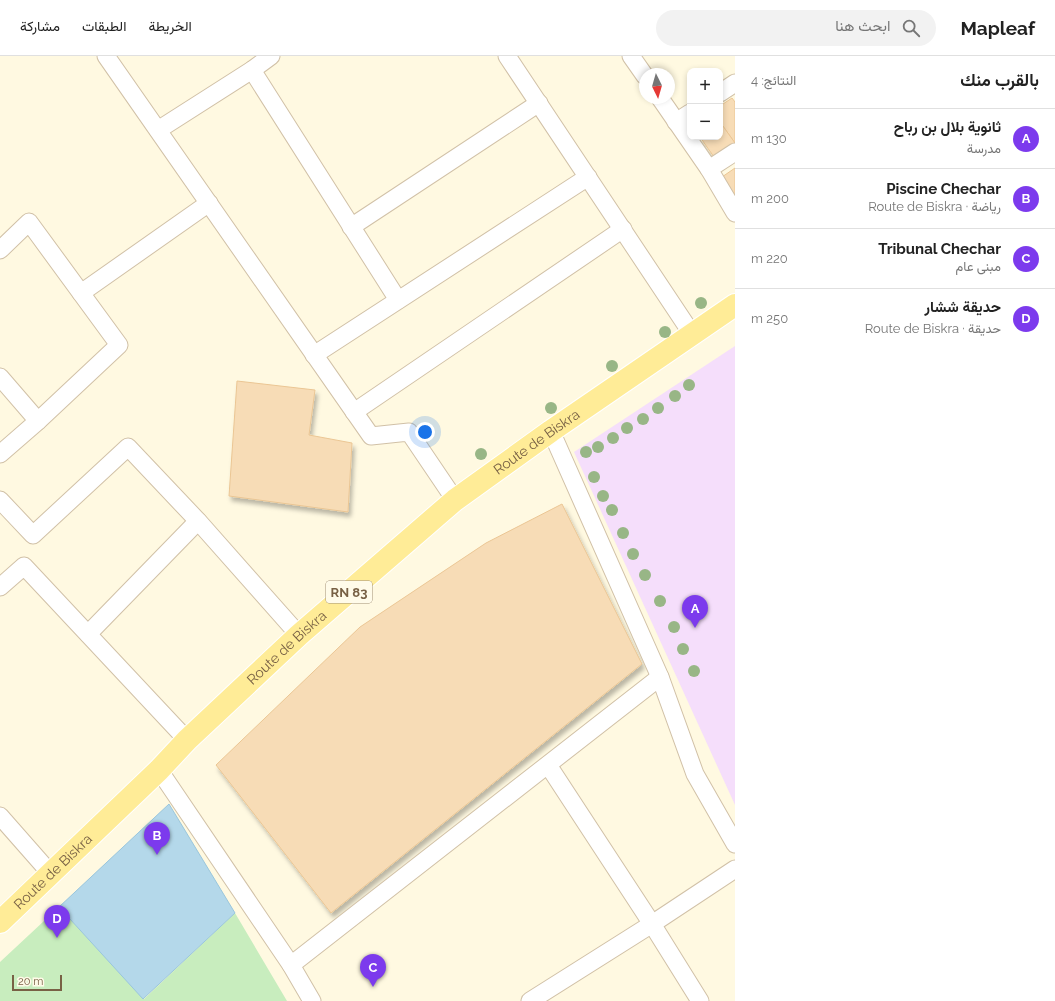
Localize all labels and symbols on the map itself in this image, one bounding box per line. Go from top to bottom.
north arrow [639,68,675,104]
street label: Route de Biskra [490,406,583,478]
your location [415,422,435,442]
road number: RN 83 [326,581,372,603]
pin: A [682,595,708,628]
street label: Route de Biskra [244,607,329,688]
pin: B [144,822,170,855]
street label: Route de Biskra [11,831,95,912]
pin: D [44,905,70,938]
pin: C [360,954,386,987]
scale bar [12,973,62,992]

